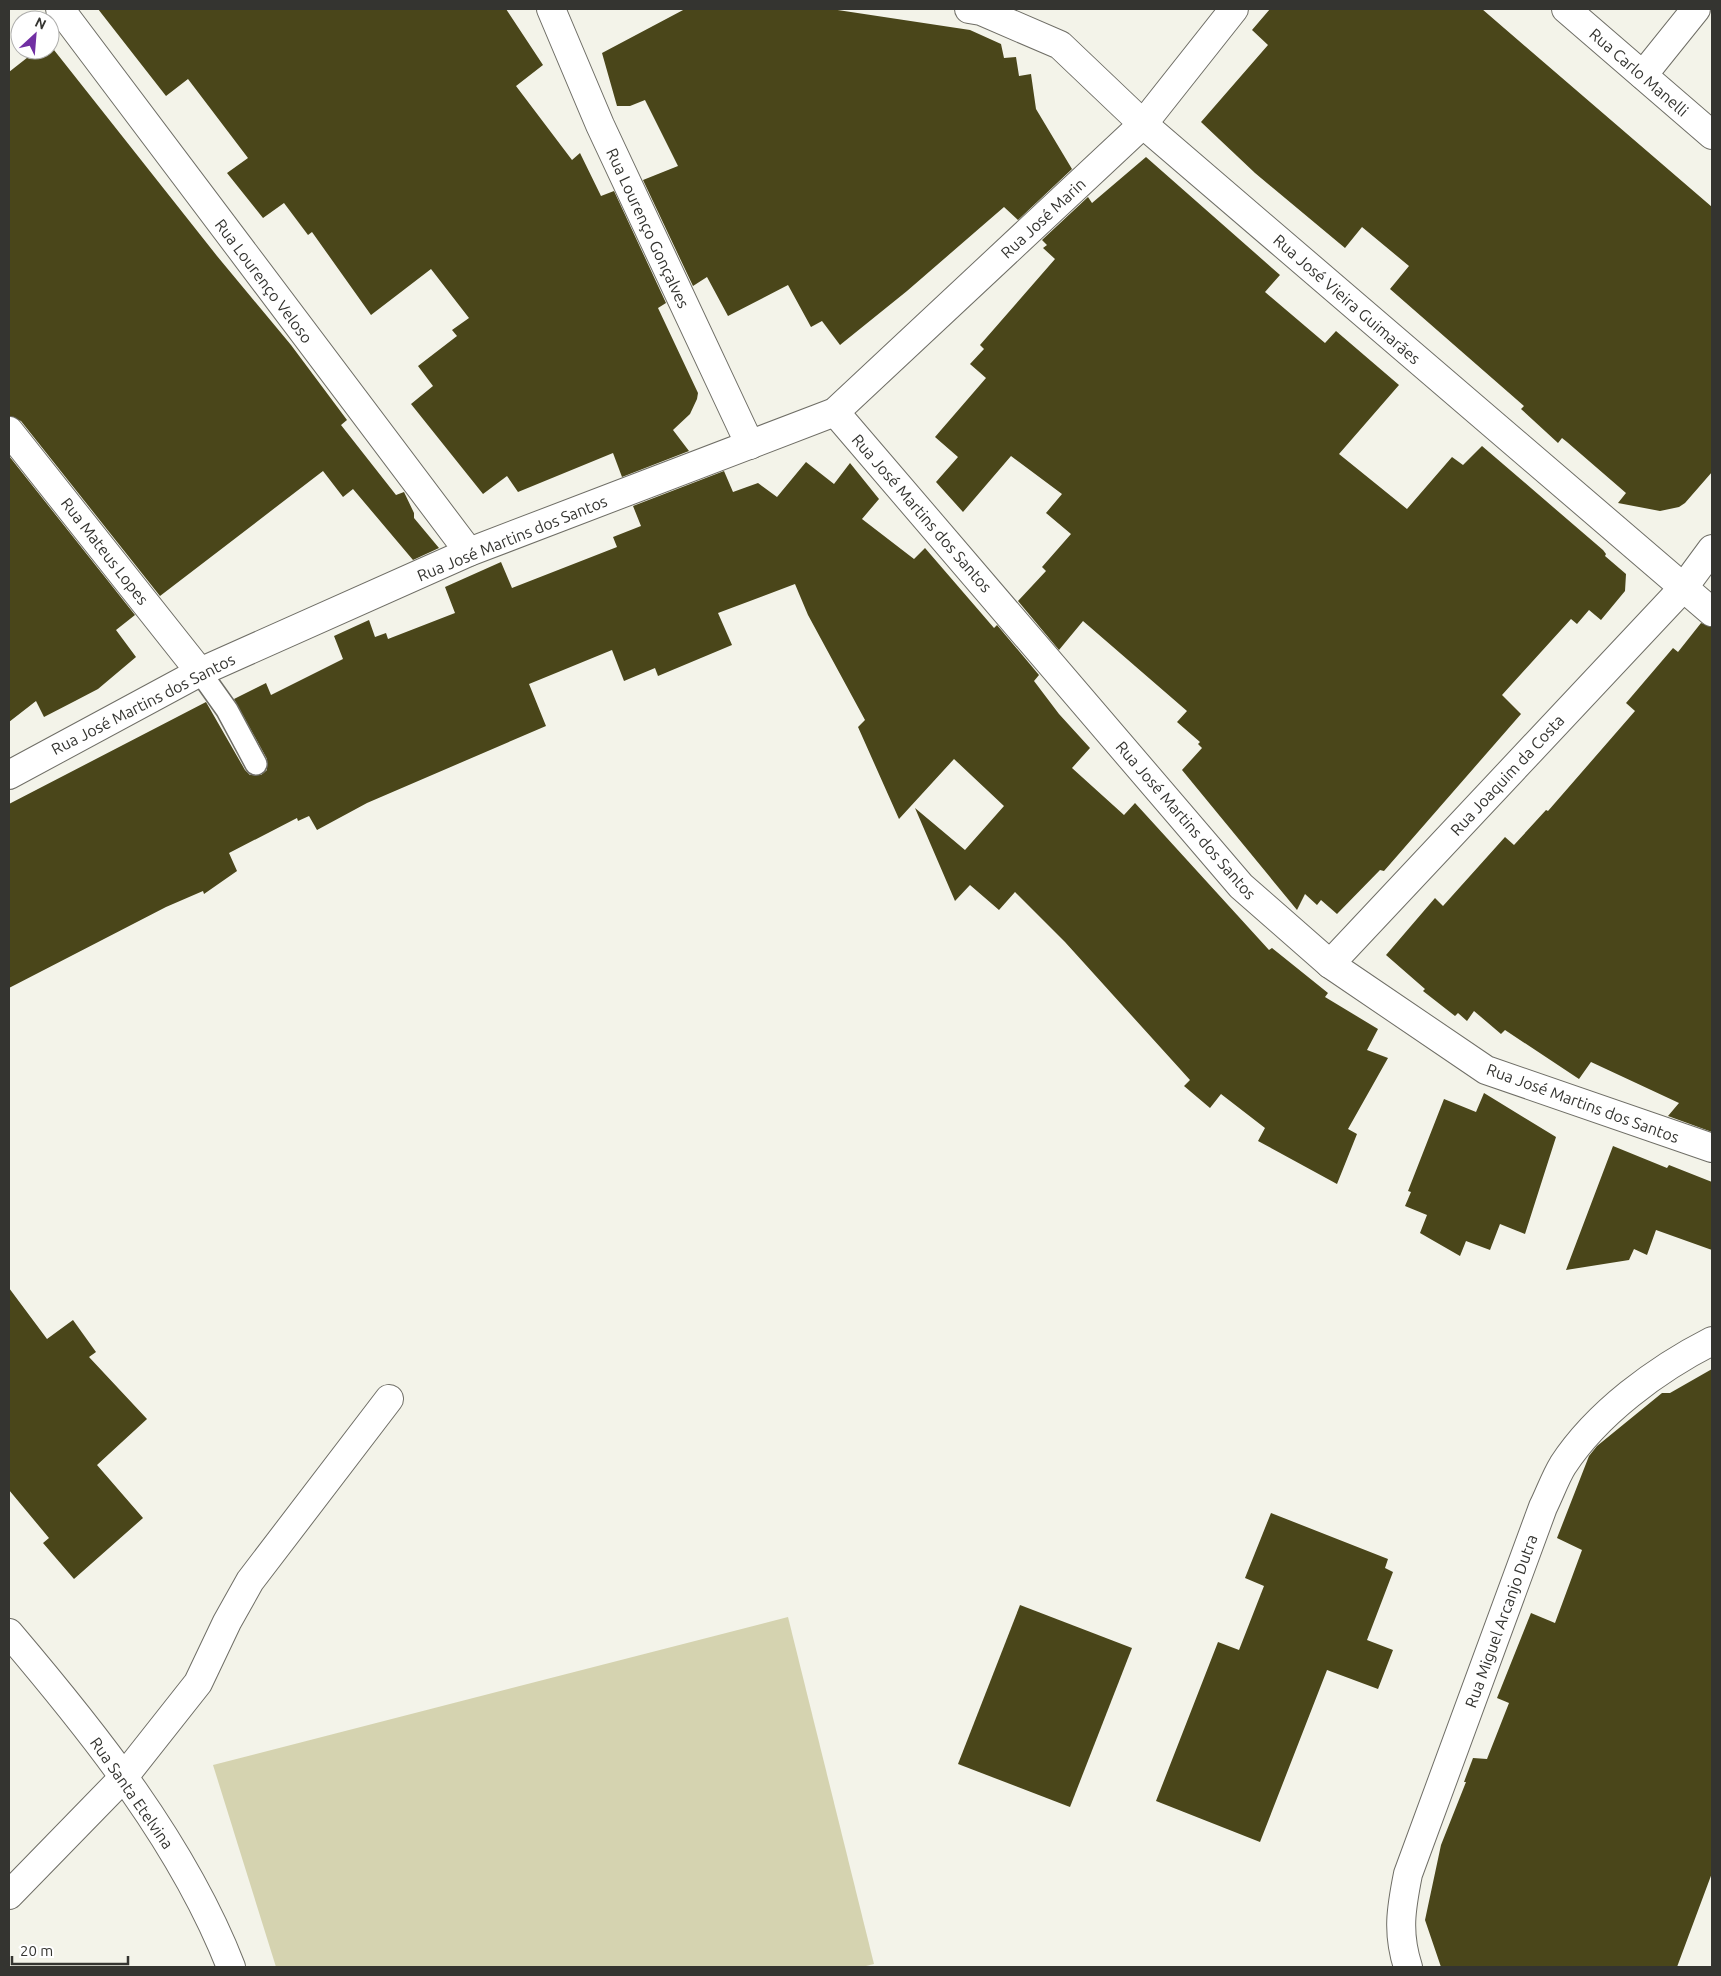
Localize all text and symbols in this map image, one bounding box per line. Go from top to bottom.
north arrow [10,10,60,60]
text: N [32,14,49,33]
street label: Rua Carlo Manelli [1586,24,1692,120]
street label: Rua Lourenço Gonçalves [603,145,693,311]
street label: Rua José Marin [997,174,1089,262]
street label: Rua Lourenço Veloso [212,216,316,346]
street label: Rua José Vieira Guimarães [1270,230,1424,368]
street label: Rua José Martins dos Santos [848,430,996,596]
street label: Rua José Martins dos Santos [414,492,610,584]
street label: Rua Mateus Lopes [58,494,152,608]
street label: Rua José Martins dos Santos [48,650,238,758]
street label: Rua Joaquim da Costa [1446,711,1568,839]
street label: Rua José Martins dos Santos [1112,737,1260,903]
street label: Rua José Martins dos Santos [1484,1060,1682,1146]
street label: Rua Miguel Arcanjo Dutra [1461,1532,1541,1710]
street label: Rua Santa Etelvina [87,1734,177,1852]
scale bar [12,1934,129,1966]
text: 20 m [20,1942,53,1959]

